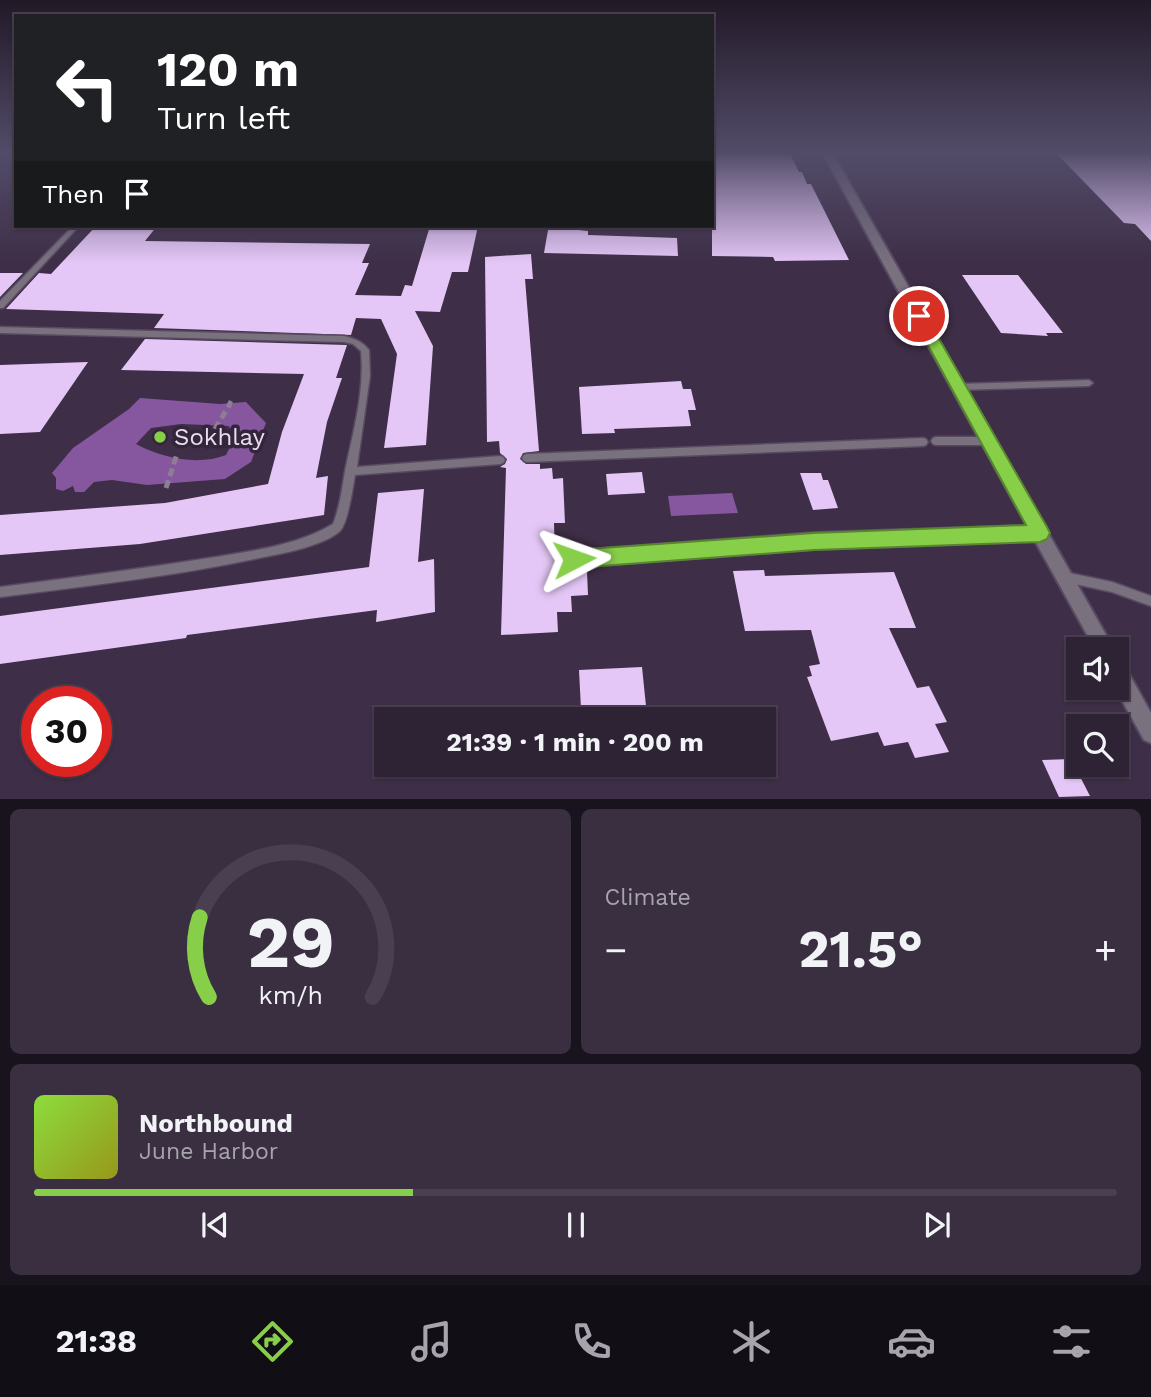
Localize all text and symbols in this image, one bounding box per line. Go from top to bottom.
text: 120 m [157,40,299,98]
icon: left [42,42,133,133]
text: Turn left [157,99,290,137]
icon: arrive [118,175,156,213]
text: Then [42,179,104,209]
pin [889,286,949,346]
icon: arrive [900,297,938,335]
place label: Sokhlay [174,423,265,451]
marker: Sokhlay [152,429,168,445]
position arrow [537,522,611,596]
map controls [1066,637,1129,777]
button: sound [1066,637,1129,700]
speed limit sign: 30 [21,686,112,777]
button: search [1066,714,1129,777]
text: 21:39 · 1 min · 200 m [446,727,704,757]
text: Climate [605,884,691,911]
text: 29 [246,900,334,986]
text: 21.5° [798,919,923,980]
text: − [605,928,627,972]
text: + [1094,928,1117,972]
text: km/h [258,981,322,1010]
text: Northbound [139,1108,293,1138]
text: June Harbor [139,1138,278,1165]
icon: previous [196,1206,234,1244]
icon: pause [557,1206,595,1244]
icon: next [918,1206,956,1244]
icon: directions [248,1317,297,1366]
icon: music [407,1317,456,1366]
icon: phone [567,1317,616,1366]
icon: climate [727,1317,776,1366]
icon: car [887,1317,936,1366]
icon: filters [1047,1317,1096,1366]
text: 21:38 [55,1322,137,1360]

